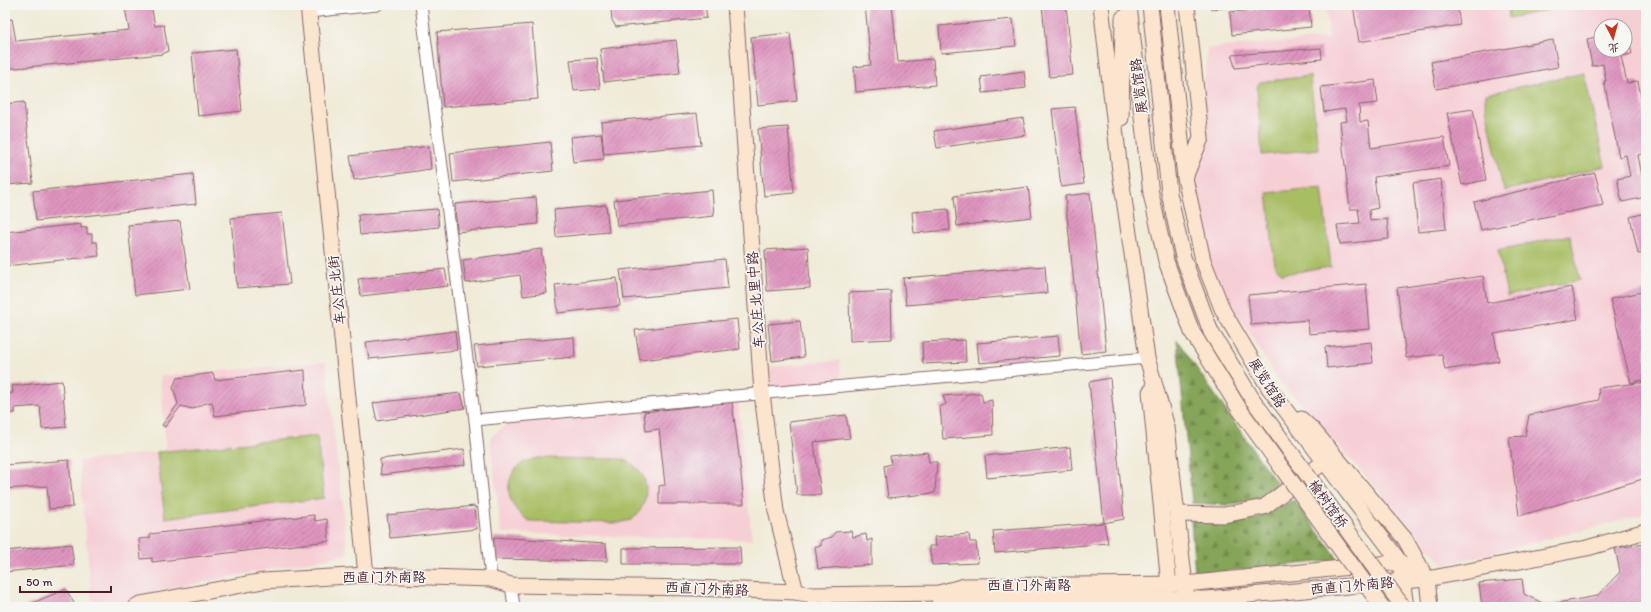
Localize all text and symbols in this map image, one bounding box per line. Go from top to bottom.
north arrow [1593,18,1633,58]
text: 北 [1608,40,1620,54]
street label: 展览馆路 [1127,57,1151,115]
street label: 车公庄北里中路 [744,251,768,349]
street label: 车公庄北街 [325,254,349,326]
street label: 展览馆路 [1245,355,1289,411]
street label: 榆树馆桥 [1305,476,1351,532]
scale bar [20,568,111,594]
street label: 西直门外南路 [342,569,426,586]
street label: 西直门外南路 [1309,574,1395,598]
text: 50 m [26,575,52,589]
street label: 西直门外南路 [987,577,1071,594]
street label: 西直门外南路 [665,579,749,599]

